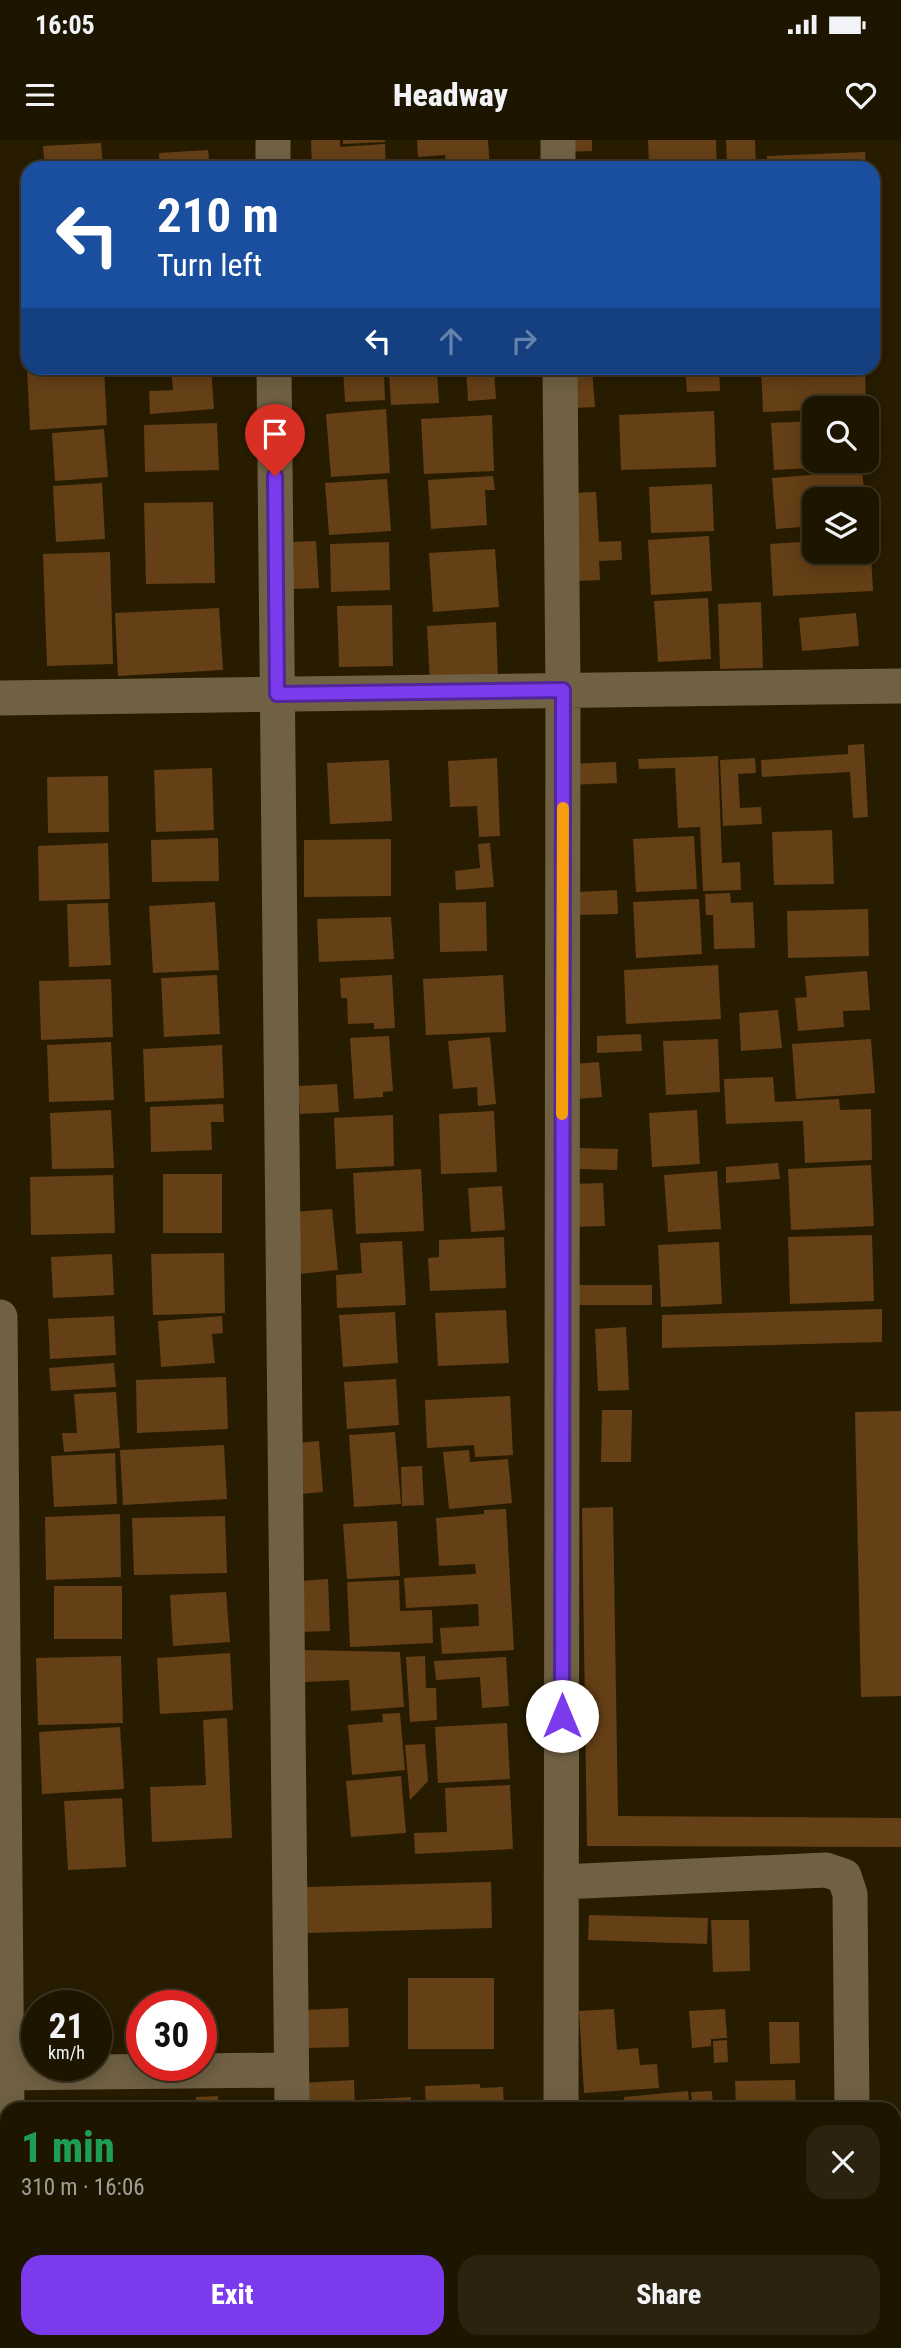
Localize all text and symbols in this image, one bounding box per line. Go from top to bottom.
text: 16:05 [35,10,95,40]
icon: menu [21,76,59,114]
text: Headway [393,76,508,114]
icon: heart [842,76,880,114]
text: 210 m [157,187,279,244]
icon: left [42,189,133,280]
text: Turn left [157,246,262,284]
icon: left [359,322,397,360]
icon: ahead [432,322,470,360]
icon: right [505,322,543,360]
map controls [802,396,879,564]
button: search [802,396,879,473]
pin [245,404,305,476]
icon: arrive [256,415,294,453]
button: layers [802,487,879,564]
position arrow [525,1679,599,1753]
speed limit sign: 30 [126,1990,217,2081]
text: 21 [49,2006,84,2047]
text: km/h [48,2042,85,2063]
text: 1 min [21,2123,115,2172]
button: close [806,2125,880,2199]
text: 310 m · 16:06 [21,2174,145,2201]
button: Exit [21,2255,444,2335]
button: Share [458,2255,880,2335]

